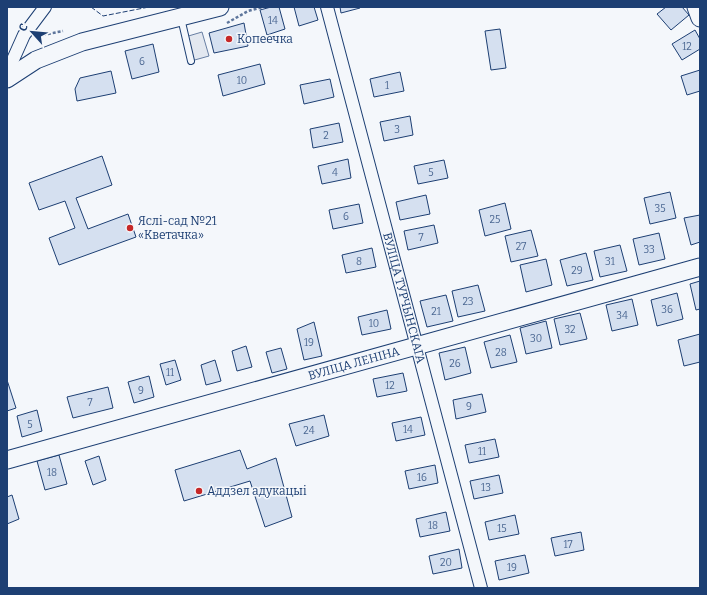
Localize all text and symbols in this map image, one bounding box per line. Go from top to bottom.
north arrow [12,12,52,52]
house number: 14 [268,15,278,27]
text: С [16,22,31,34]
place label: Копеечка [237,32,293,46]
marker: Копеечка [224,34,234,44]
house number: 12 [682,41,692,53]
house number: 6 [139,56,145,68]
house number: 10 [237,75,247,87]
house number: 1 [385,80,389,92]
house number: 3 [394,124,400,136]
house number: 2 [323,130,329,142]
house number: 4 [332,167,338,179]
house number: 5 [428,167,434,179]
house number: 35 [654,203,666,215]
house number: 6 [343,211,349,223]
place label: Яслі-сад №21 «Кветачка» [138,214,217,242]
house number: 25 [490,214,500,226]
marker: Яслі-сад №21 «Кветачка» [125,223,135,233]
street label: ВУЛІЦА ТУРЧЫНСКАГА [380,231,428,365]
house number: 7 [418,232,424,244]
house number: 27 [516,241,526,253]
house number: 33 [643,244,655,256]
house number: 8 [356,256,362,268]
house number: 31 [605,256,615,268]
house number: 29 [571,265,583,277]
house number: 23 [462,296,474,308]
house number: 36 [661,304,673,316]
house number: 21 [431,306,441,318]
house number: 34 [616,310,628,322]
house number: 10 [369,318,379,330]
house number: 32 [564,324,576,336]
house number: 30 [530,333,542,345]
house number: 19 [304,337,314,349]
street label: ВУЛІЦА ЛЕНІНА [306,344,402,383]
house number: 28 [495,347,507,359]
house number: 26 [449,358,461,370]
house number: 11 [166,367,174,379]
house number: 12 [385,380,395,392]
house number: 9 [138,385,144,397]
house number: 7 [87,397,93,409]
house number: 9 [466,401,472,413]
house number: 5 [27,419,33,431]
house number: 14 [403,424,413,436]
house number: 24 [303,425,315,437]
house number: 11 [478,446,486,458]
house number: 18 [47,467,57,479]
house number: 16 [417,472,427,484]
house number: 13 [481,482,491,494]
place label: Аддзел адукацыі [207,484,307,498]
marker: Аддзел адукацыі [194,486,204,496]
house number: 18 [428,520,438,532]
house number: 15 [497,523,507,535]
house number: 17 [564,539,572,551]
house number: 20 [440,557,452,569]
house number: 19 [507,562,517,574]

